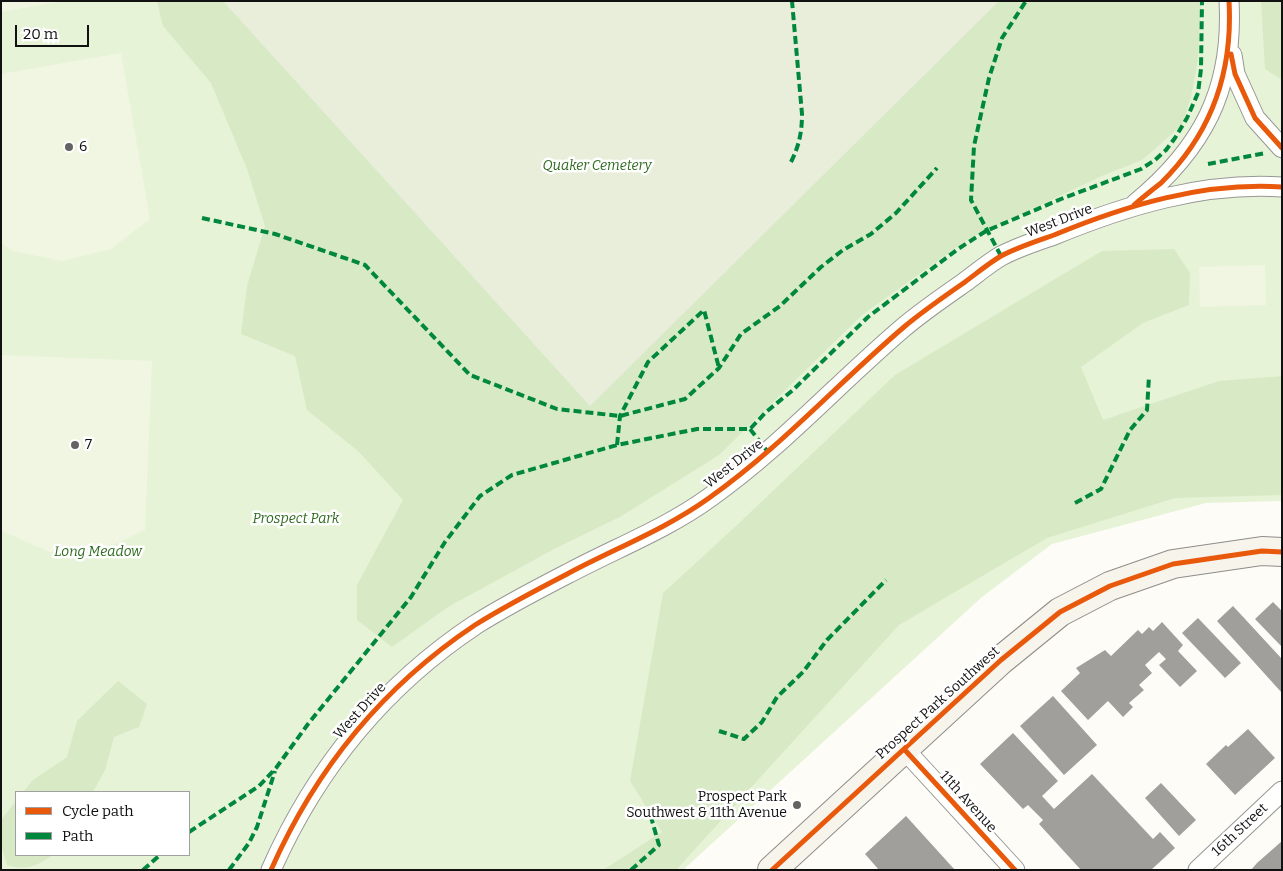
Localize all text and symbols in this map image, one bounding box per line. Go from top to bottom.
scale bar [18,15,91,47]
text: 20 m [23,25,58,43]
place label: 6 [79,139,87,155]
marker: 6 [63,141,75,153]
park label: Quaker Cemetery [542,158,652,174]
street label: West Drive [1023,201,1095,241]
street label: West Drive [701,436,767,492]
place label: 7 [85,437,92,453]
marker: 7 [69,439,81,451]
park label: Prospect Park [253,511,339,527]
park label: Long Meadow [54,544,142,560]
street label: Prospect Park Southwest [873,643,1003,763]
street label: West Drive [330,679,390,743]
street label: 11th Avenue [936,768,1000,836]
place label: Prospect Park Southwest & 11th Avenue [626,789,787,822]
legend [15,791,190,856]
marker: Prospect Park Southwest & 11th Avenue [791,799,803,811]
street label: 16th Street [1209,800,1271,860]
text: Cycle path [62,802,134,820]
text: Path [62,827,93,845]

